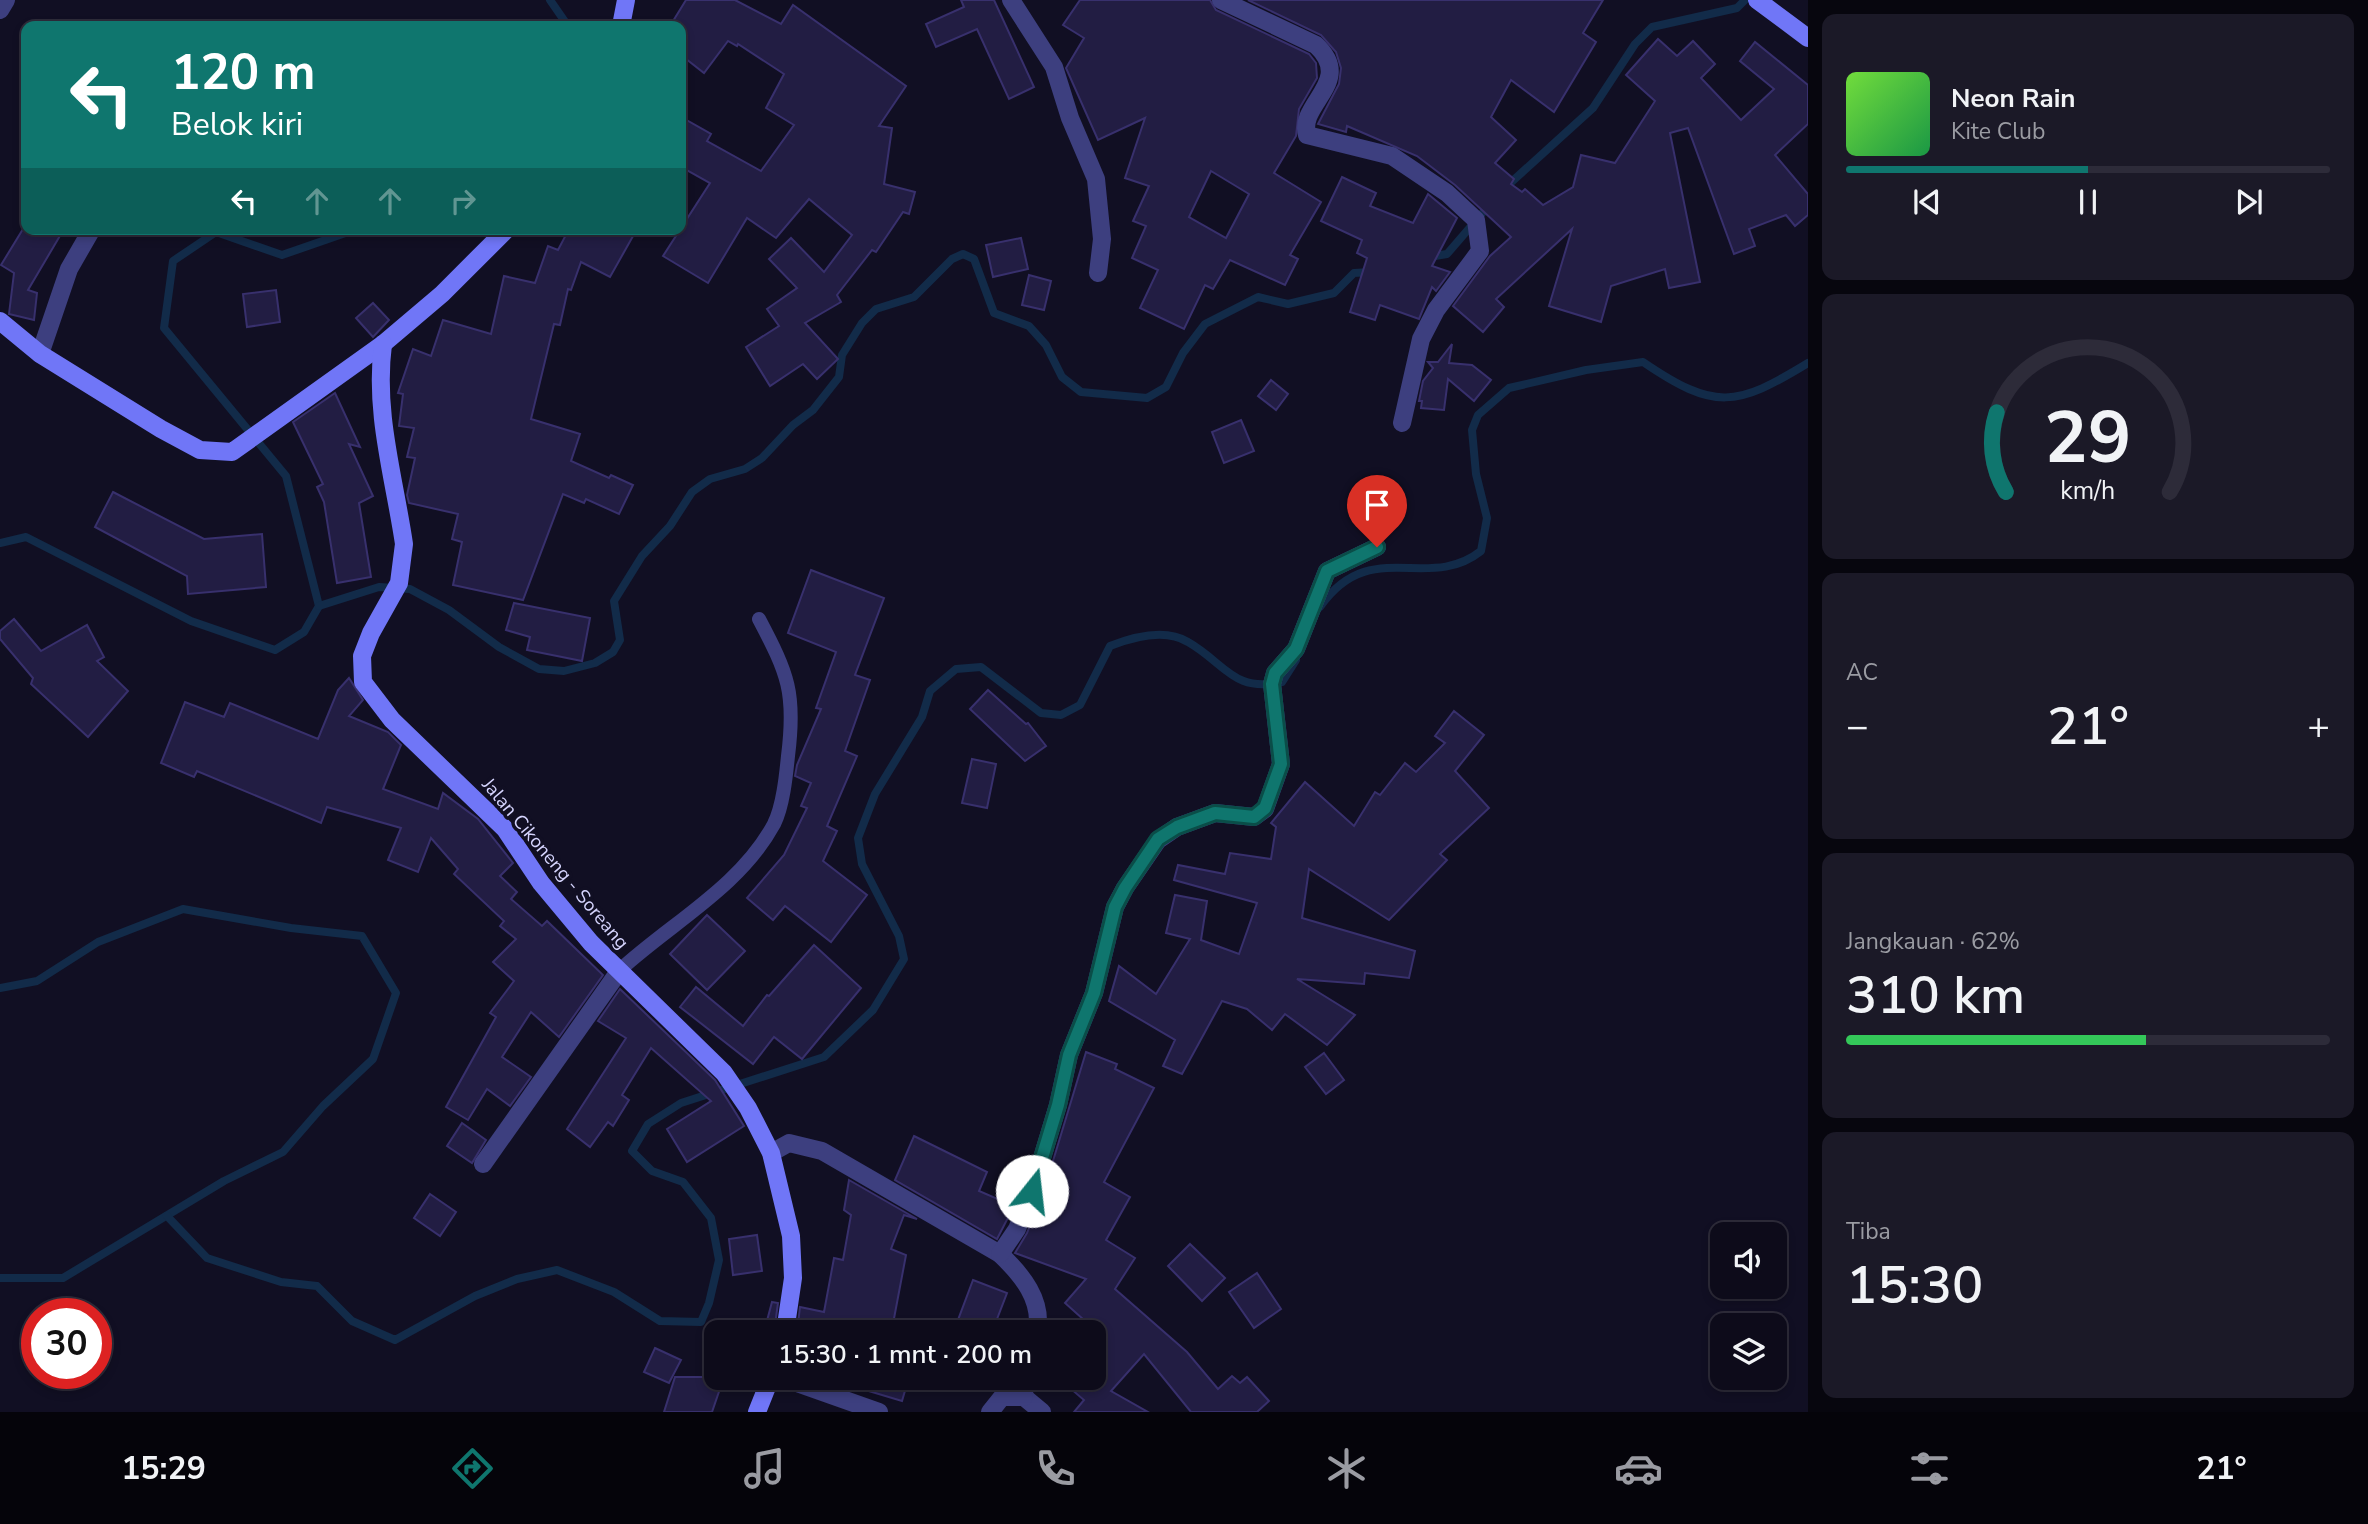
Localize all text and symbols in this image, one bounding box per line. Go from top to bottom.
text: 120 m [171,39,315,106]
icon: left [56,49,147,140]
text: Neon Rain [1951,81,2076,116]
text: Belok kiri [171,103,303,146]
text: Kite Club [1951,116,2045,147]
icon: left [225,182,263,220]
icon: ahead [298,182,336,220]
icon: ahead [371,182,409,220]
icon: right [444,182,482,220]
icon: previous [1908,183,1946,221]
icon: pause [2069,183,2107,221]
icon: next [2230,183,2268,221]
text: 29 [2044,389,2132,489]
text: km/h [2060,474,2116,508]
pin [1347,475,1407,547]
icon: arrive [1358,486,1396,524]
text: AC [1846,657,1878,688]
text: 21° [2047,691,2129,762]
text: − [1846,701,1869,752]
text: + [2307,701,2330,752]
street label: Jalan Cikoneng - Soreang [475,772,635,955]
text: Jangkauan · 62% [1846,926,2020,957]
text: 310 km [1846,960,2025,1031]
position arrow [995,1154,1069,1228]
text: Tiba [1846,1216,1891,1247]
map controls [1710,1222,1787,1390]
button: sound [1710,1222,1787,1299]
text: 15:30 [1846,1250,1983,1321]
speed limit sign: 30 [21,1298,112,1389]
button: layers [1710,1313,1787,1390]
text: 15:30 · 1 mnt · 200 m [778,1337,1032,1372]
icon: directions [448,1444,497,1493]
icon: music [740,1444,789,1493]
icon: phone [1031,1444,1080,1493]
icon: climate [1322,1444,1371,1493]
icon: car [1614,1444,1663,1493]
icon: filters [1905,1444,1954,1493]
text: 15:29 [121,1447,206,1490]
text: 21° [2196,1447,2247,1490]

